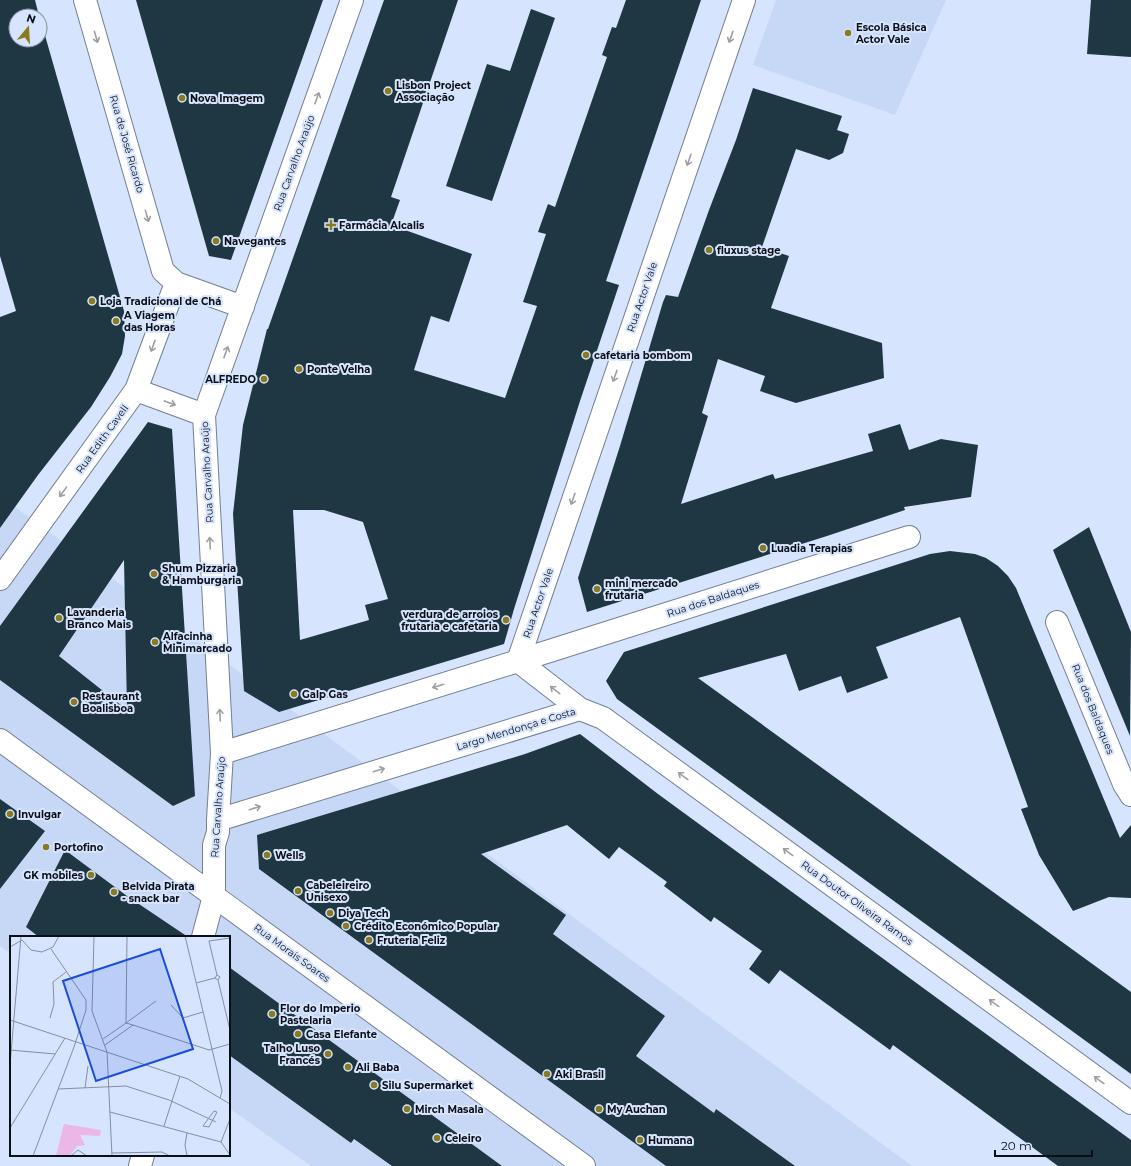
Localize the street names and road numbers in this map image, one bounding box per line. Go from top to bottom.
street label: Rua de José Ricardo [107,94,147,194]
street label: Rua Carvalho Araújo [271,113,317,213]
street label: Rua Actor Vale [624,260,660,334]
street label: Rua Edith Cavell [73,402,131,476]
street label: Rua Carvalho Araújo [198,421,216,523]
street label: Rua Actor Vale [520,566,556,640]
street label: Rua dos Baldaques [665,578,761,620]
street label: Rua dos Baldaques [1069,662,1117,756]
street label: Largo Mendonça e Costa [455,705,577,753]
street label: Rua Carvalho Araújo [208,756,228,858]
street label: Rua Doutor Oliveira Ramos [798,858,916,948]
street label: Rua Morais Soares [251,921,333,985]

